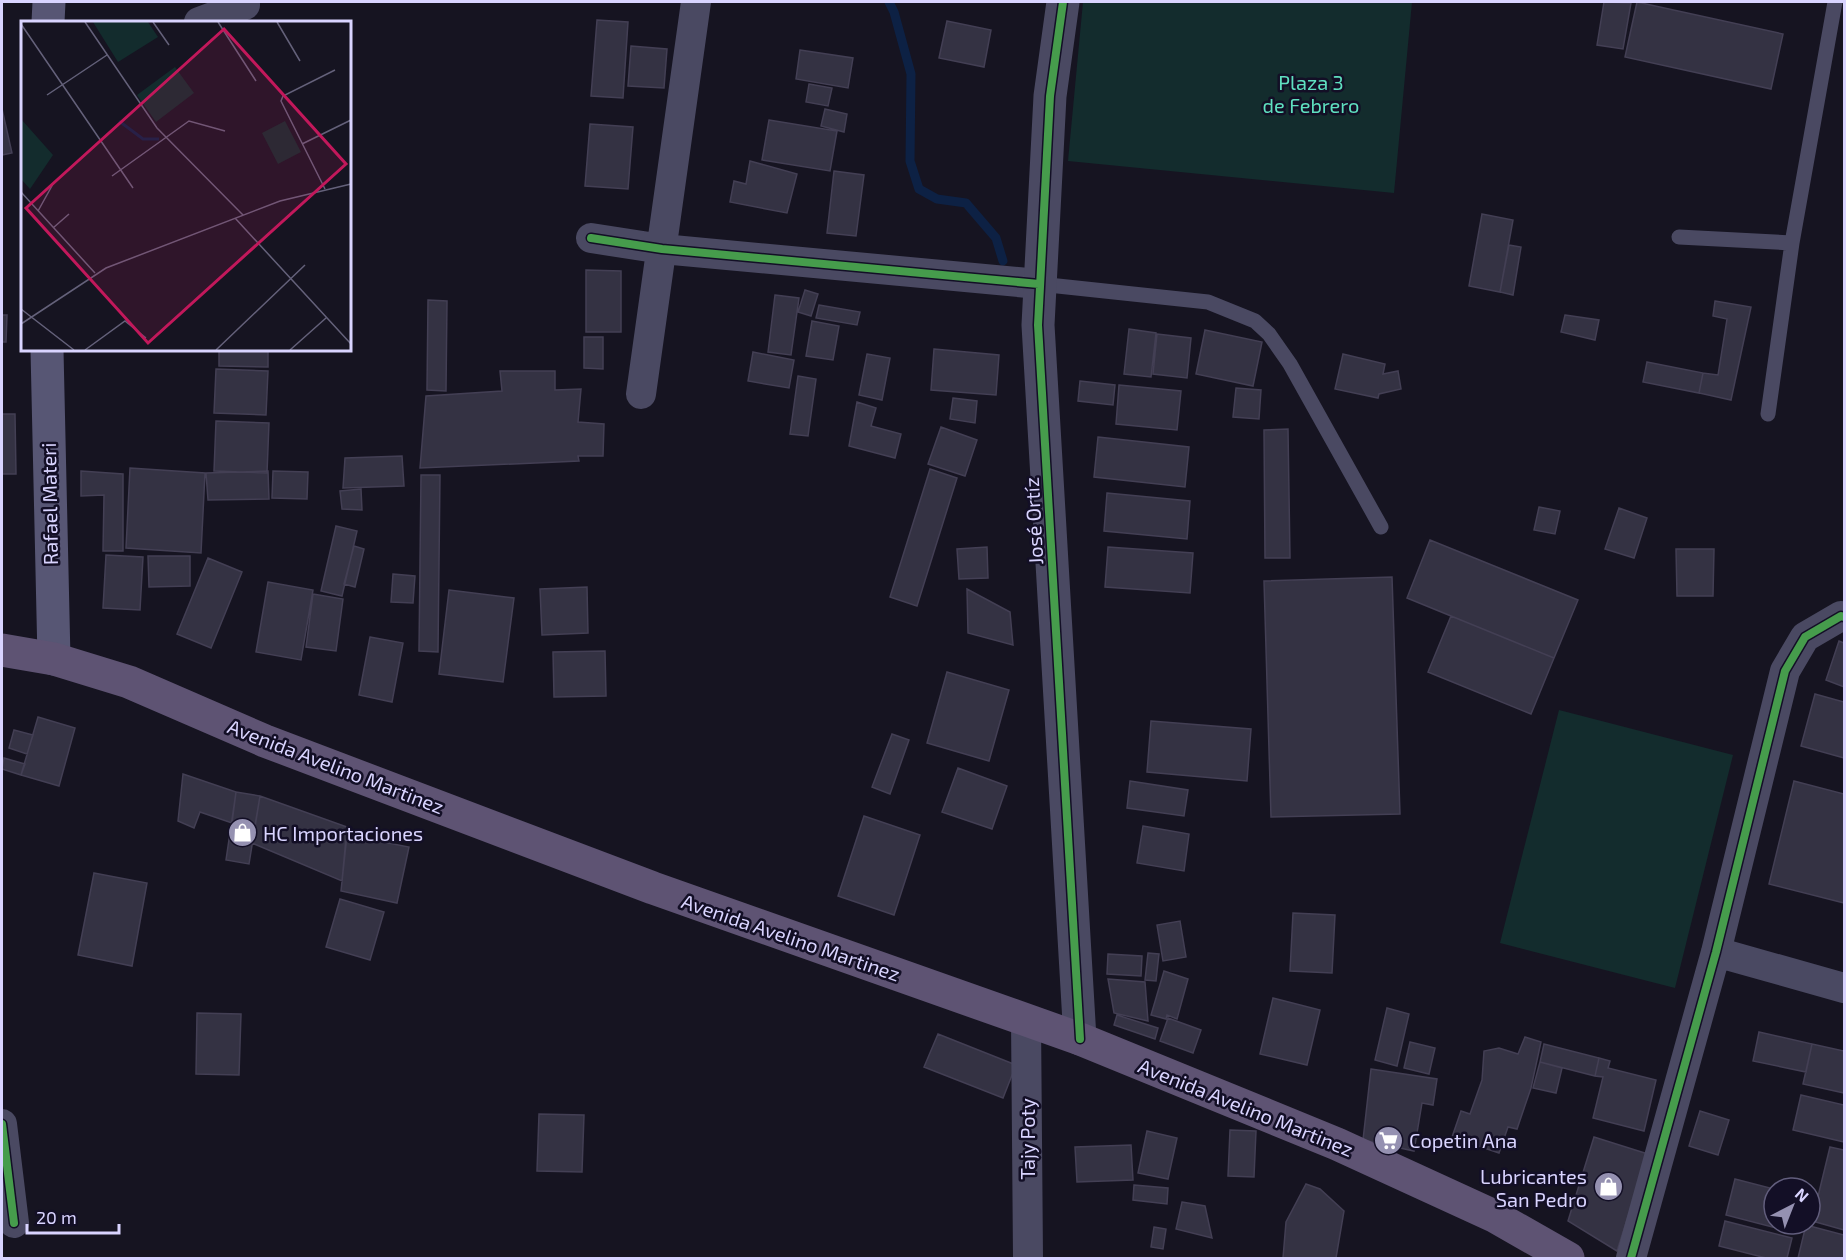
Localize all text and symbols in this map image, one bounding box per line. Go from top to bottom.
inset map [21,21,351,351]
park label: Plaza 3 de Febrero [1263,70,1359,117]
street label: Rafael Materi [36,443,62,565]
street label: José Ortíz [1019,477,1047,565]
street label: Avenida Avelino Martinez [225,714,447,818]
shop icon: HC Importaciones [226,817,258,849]
place label: HC Importaciones [263,821,423,845]
street label: Avenida Avelino Martinez [679,888,903,986]
street label: Avenida Avelino Martinez [1135,1053,1357,1161]
street label: Tajy Poty [1015,1098,1039,1180]
supermarket icon: Copetin Ana [1372,1124,1404,1156]
place label: Copetin Ana [1409,1128,1517,1152]
place label: Lubricantes San Pedro [1480,1164,1587,1211]
shop icon: Lubricantes San Pedro [1592,1171,1624,1203]
north arrow [1762,1176,1822,1236]
text: N [1792,1184,1813,1205]
scale bar [27,1197,118,1235]
text: 20 m [36,1206,77,1228]

